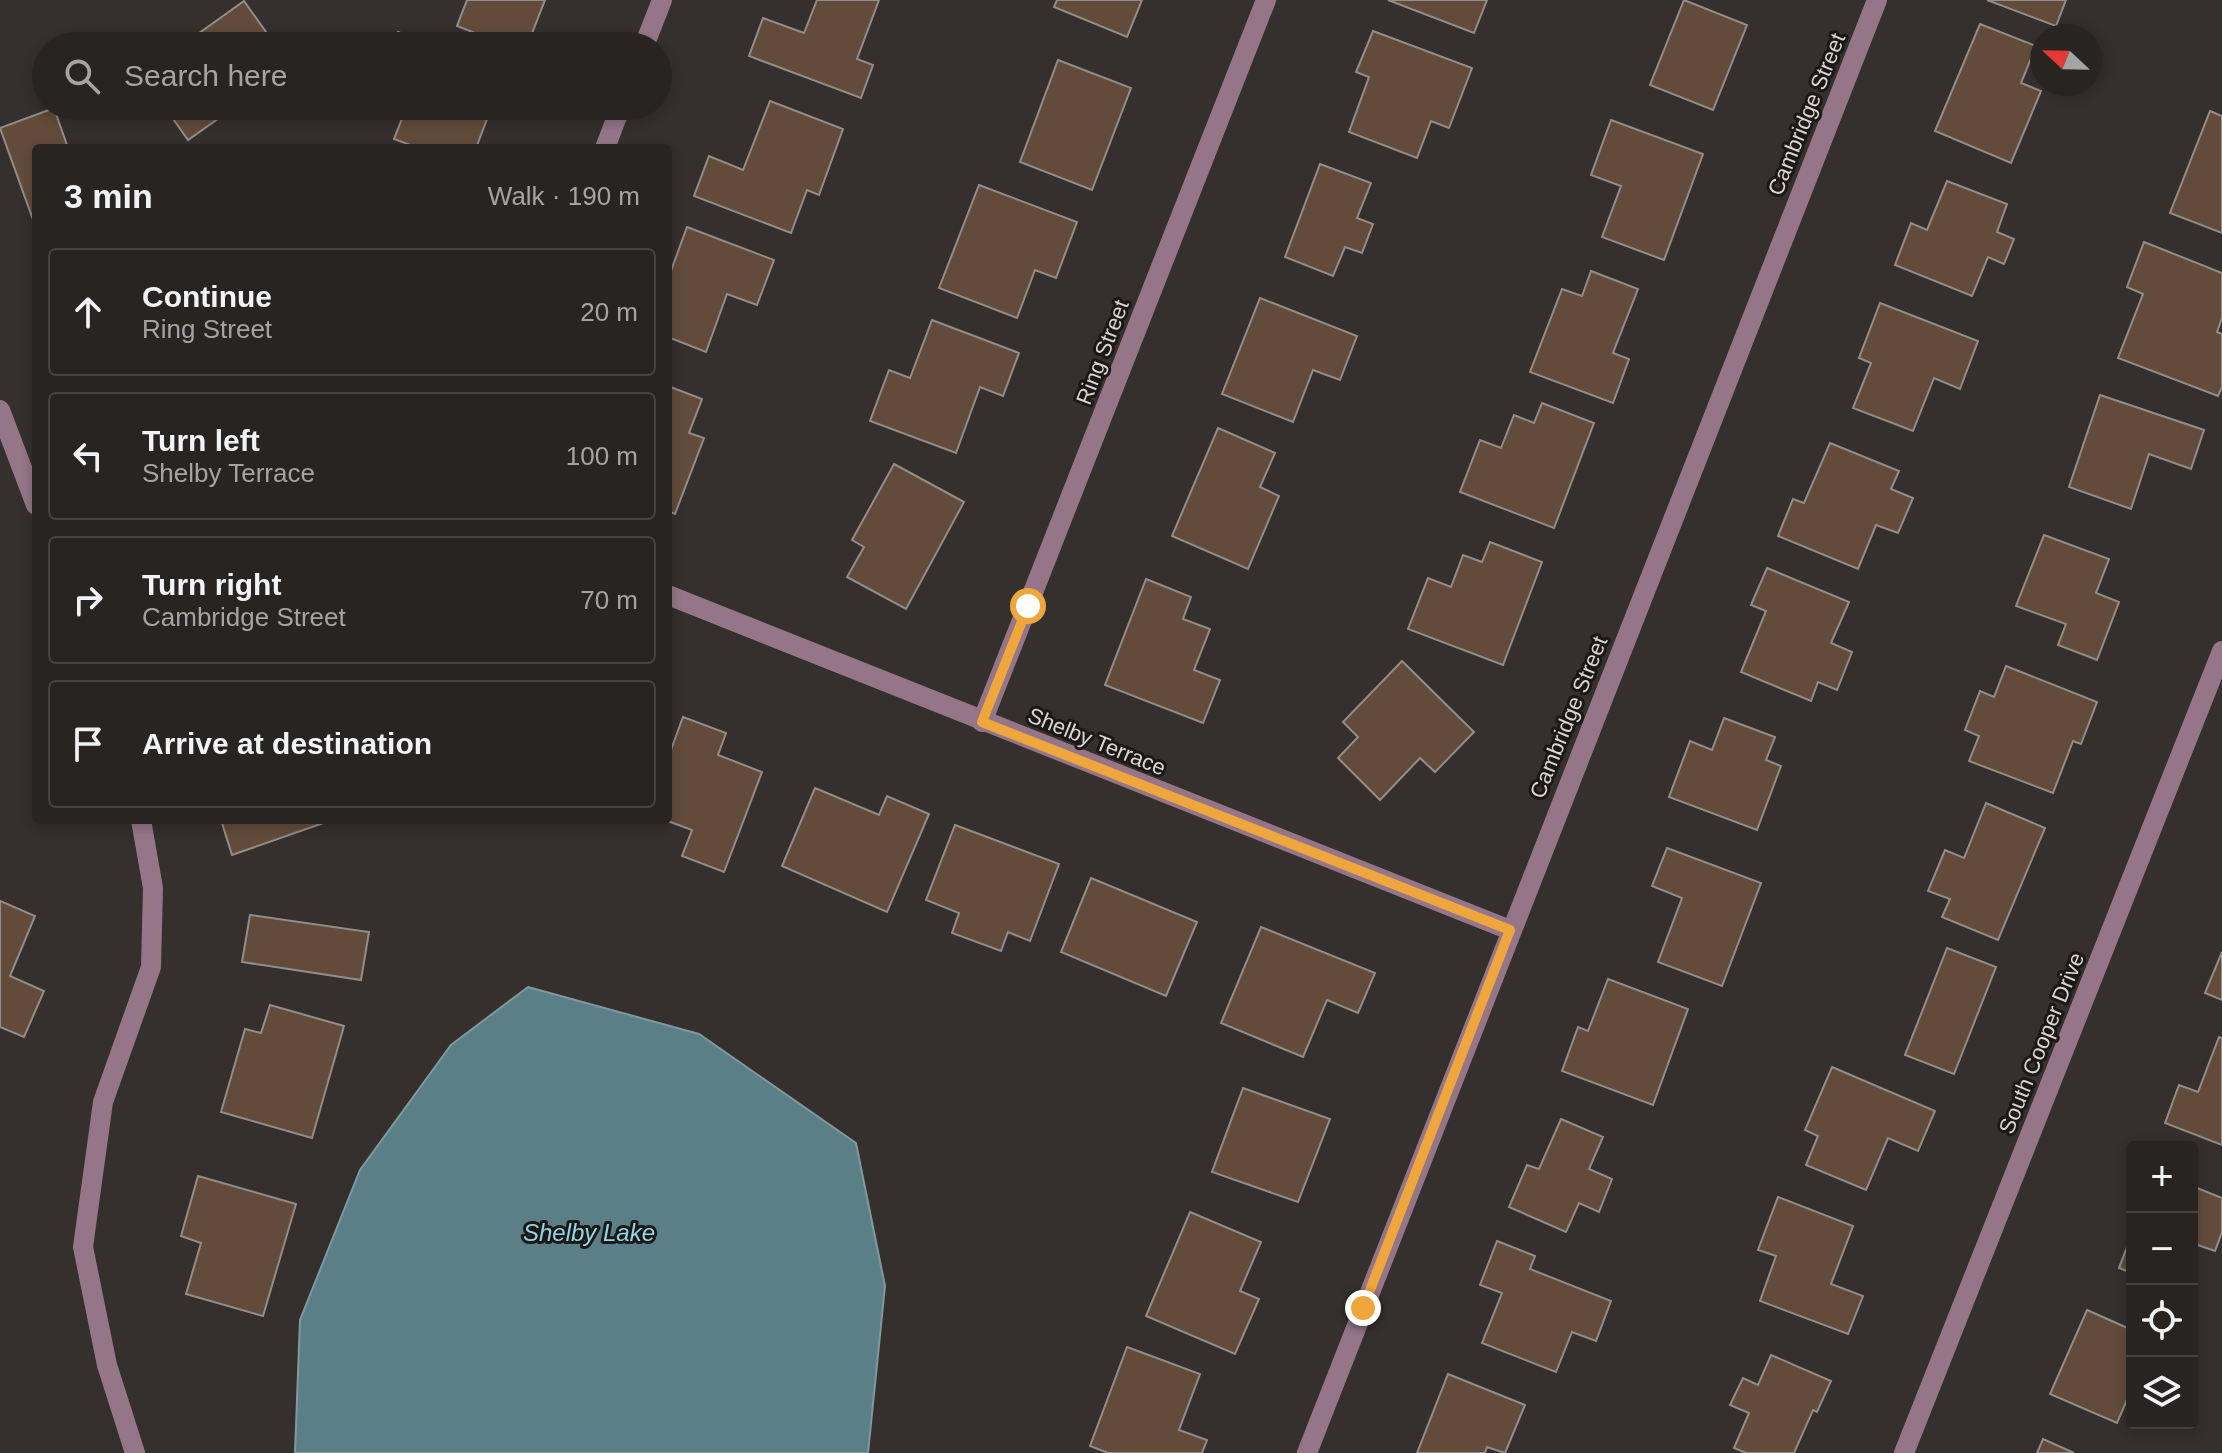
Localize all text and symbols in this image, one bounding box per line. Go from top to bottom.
north arrow [2030,24,2102,96]
street label: Cambridge Street [1763,30,1850,199]
search box [32,32,672,120]
icon: search [60,54,104,98]
text: Search here [124,59,287,92]
text: 3 min [64,177,153,215]
text: Walk · 190 m [488,181,640,211]
text: Continue [142,280,272,313]
icon: ahead [66,290,110,334]
street label: Ring Street [1071,296,1134,408]
text: 20 m [580,297,638,327]
text: Ring Street [142,314,272,344]
text: Turn left [142,424,260,457]
icon: left [66,434,110,478]
text: 100 m [566,441,638,471]
text: Shelby Terrace [142,458,315,488]
text: Turn right [142,568,281,601]
icon: right [66,578,110,622]
text: 70 m [580,585,638,615]
route start [1010,588,1046,624]
text: Cambridge Street [142,602,346,632]
street label: Cambridge Street [1525,633,1612,802]
street label: Shelby Terrace [1024,702,1169,780]
icon: arrive [66,722,110,766]
text: Arrive at destination [142,727,432,760]
street label: South Cooper Drive [1994,949,2089,1137]
map controls [2126,1141,2198,1429]
button: + [2126,1141,2198,1213]
button: − [2126,1213,2198,1285]
water label: Shelby Lake [523,1219,655,1246]
button: locate [2126,1285,2198,1357]
route end [1345,1290,1381,1326]
button: layers [2126,1357,2198,1429]

